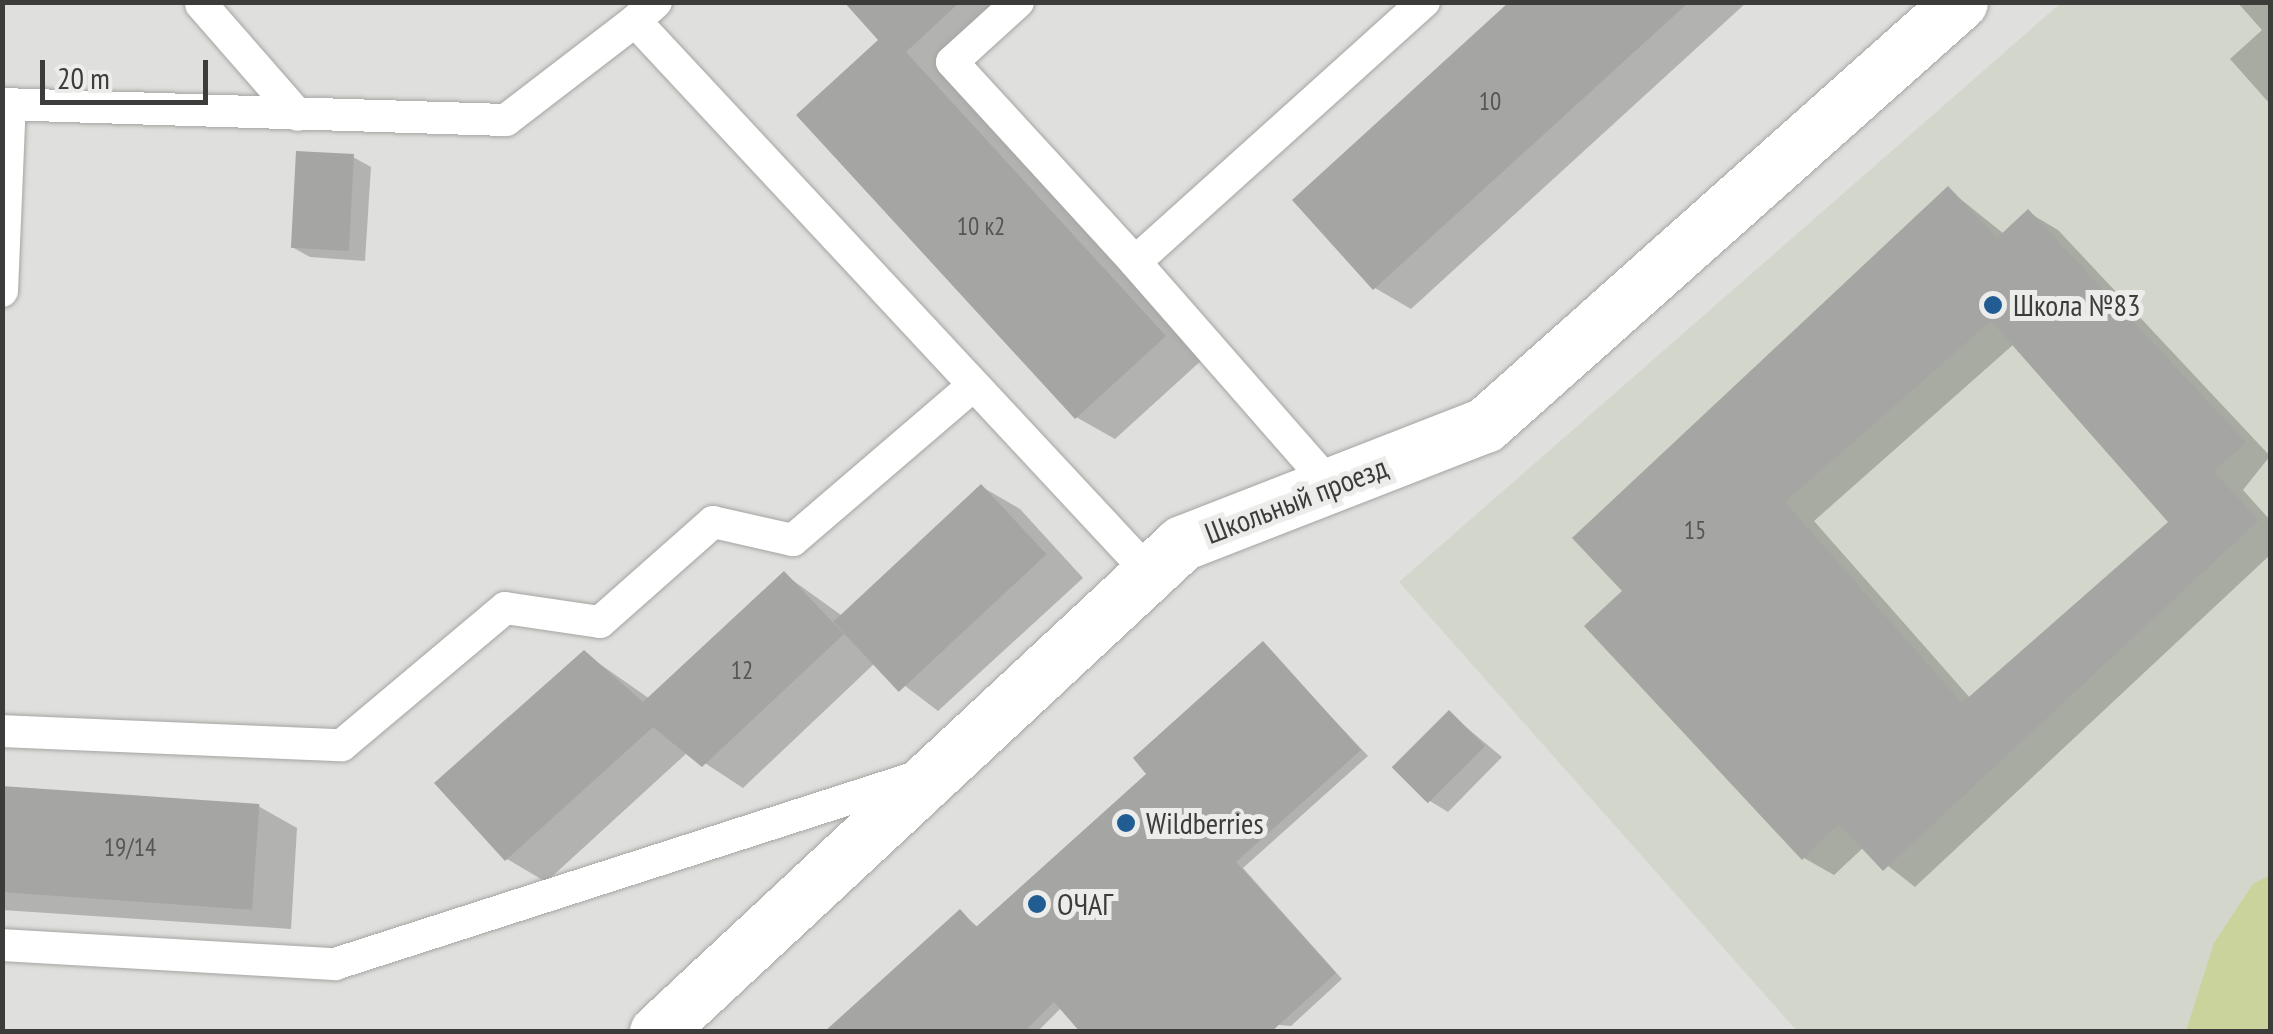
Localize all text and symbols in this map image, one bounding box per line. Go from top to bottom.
scale bar [45,40,212,102]
text: 20 m [57,58,110,97]
house number: 10 [1479,86,1501,116]
house number: 10 к2 [957,211,1005,241]
place label: Школа №83 [2013,287,2141,323]
marker: Школа №83 [1982,294,2004,316]
street label: Школьный проезд [1200,449,1392,551]
house number: 15 [1684,515,1706,545]
house number: 12 [731,655,753,685]
place label: Wildberries [1146,805,1264,841]
marker: Wildberries [1115,812,1137,834]
house number: 19/14 [104,832,156,862]
place label: ОЧАГ [1057,886,1113,922]
marker: ОЧАГ [1026,893,1048,915]

